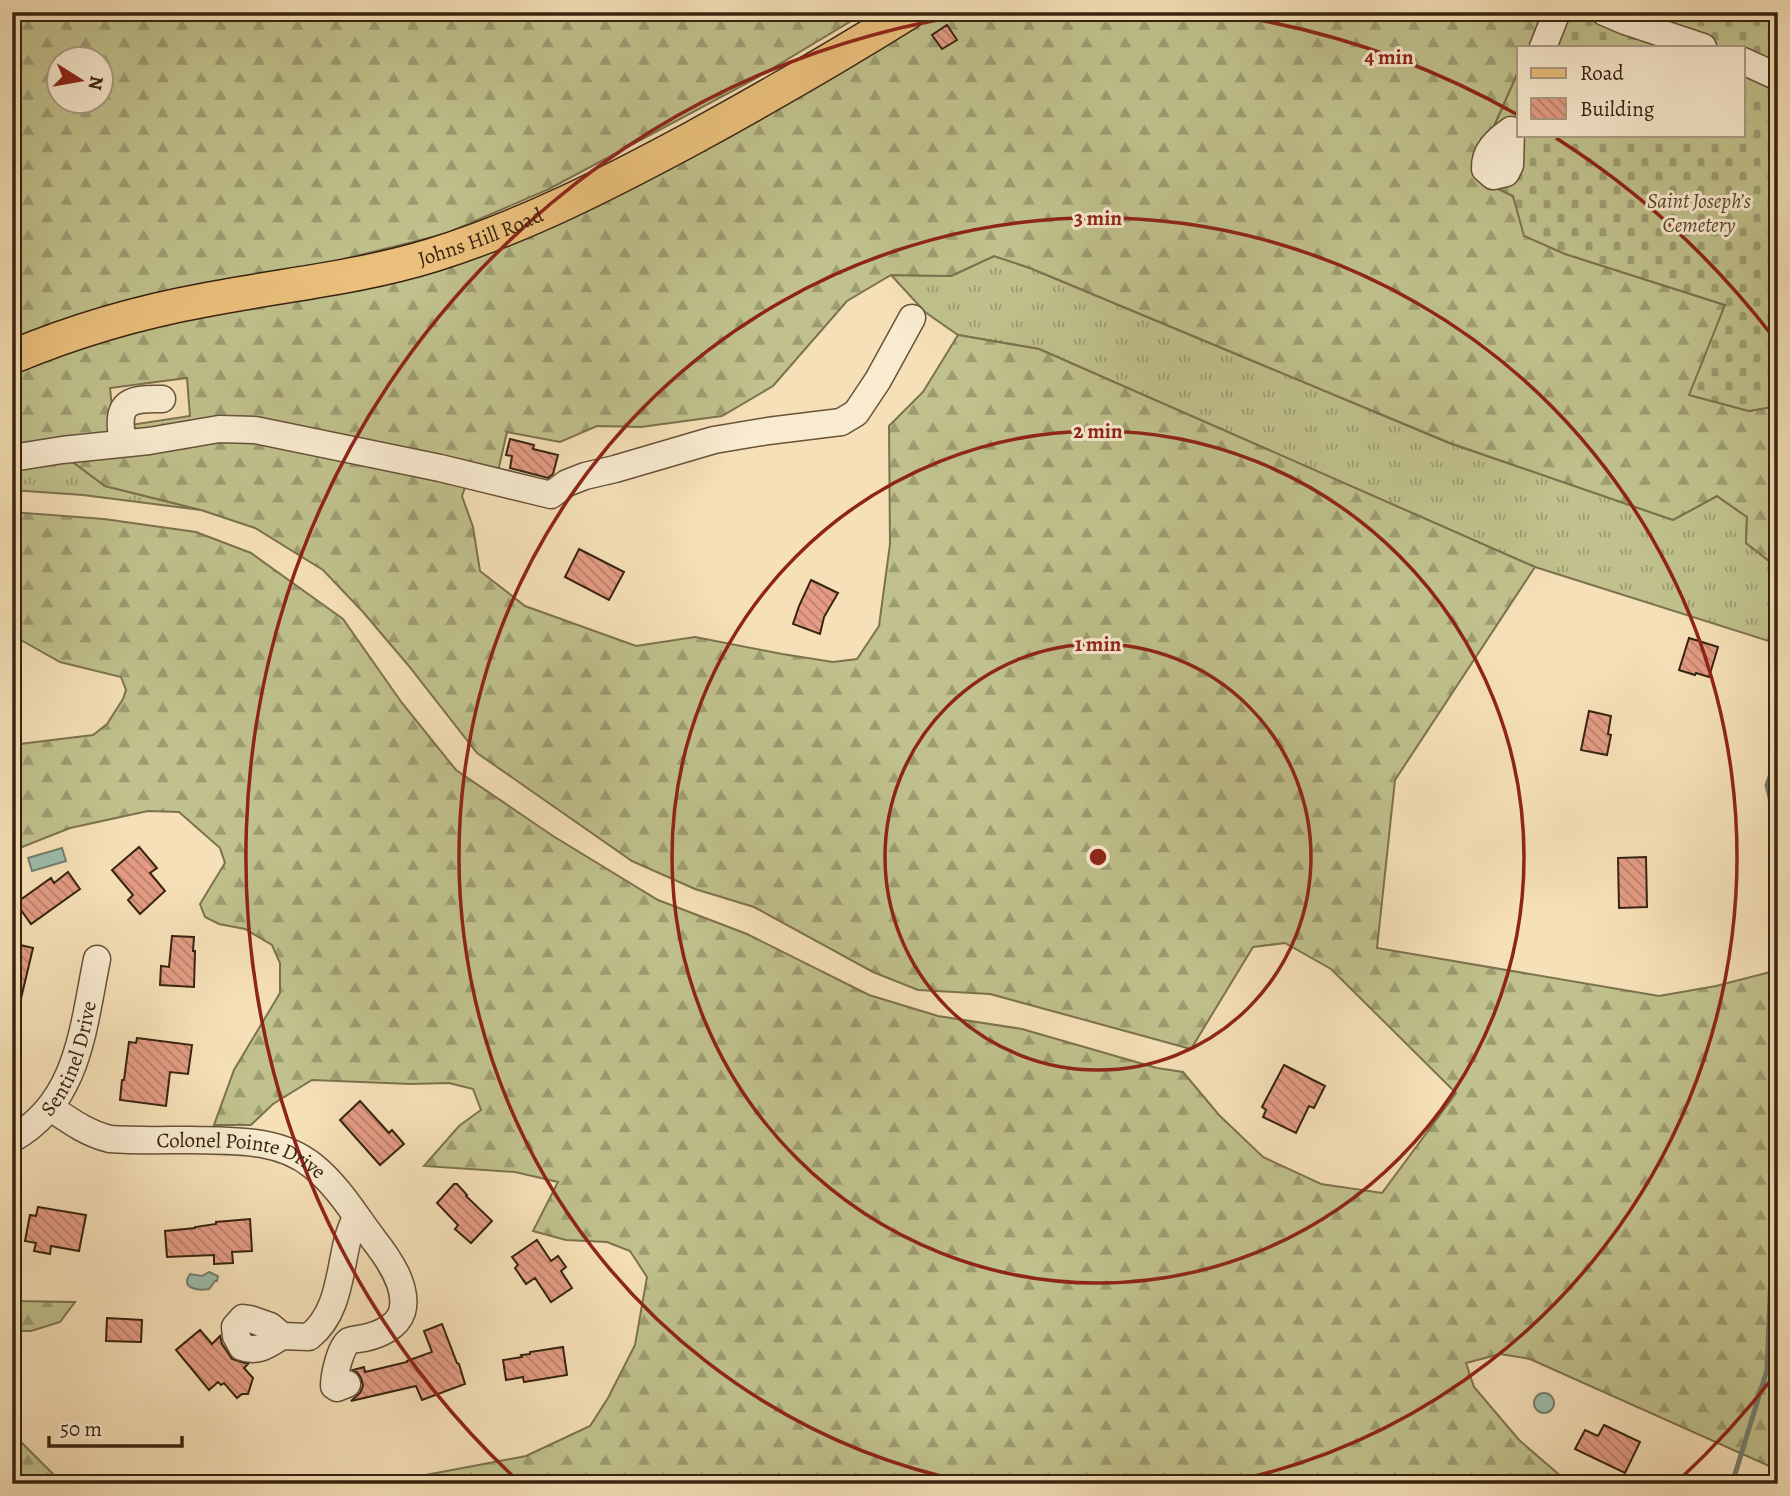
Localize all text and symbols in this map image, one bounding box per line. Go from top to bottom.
text: 4 min [1364,43,1414,71]
north arrow [46,46,116,116]
legend [1517,46,1744,136]
text: Road [1580,59,1624,87]
text: N [82,74,110,92]
text: Building [1580,95,1655,123]
park label: Saint Joseph’s Cemetery [1647,187,1751,239]
street label: Johns Hill Road [415,200,548,273]
text: 3 min [1074,204,1122,232]
text: 2 min [1073,417,1123,445]
text: 1 min [1075,630,1122,658]
centre of rings [1086,845,1110,869]
street label: Sentinel Drive [34,998,103,1122]
street label: Colonel Pointe Drive [156,1126,332,1185]
scale bar [49,1405,182,1449]
text: 50 m [60,1415,102,1443]

